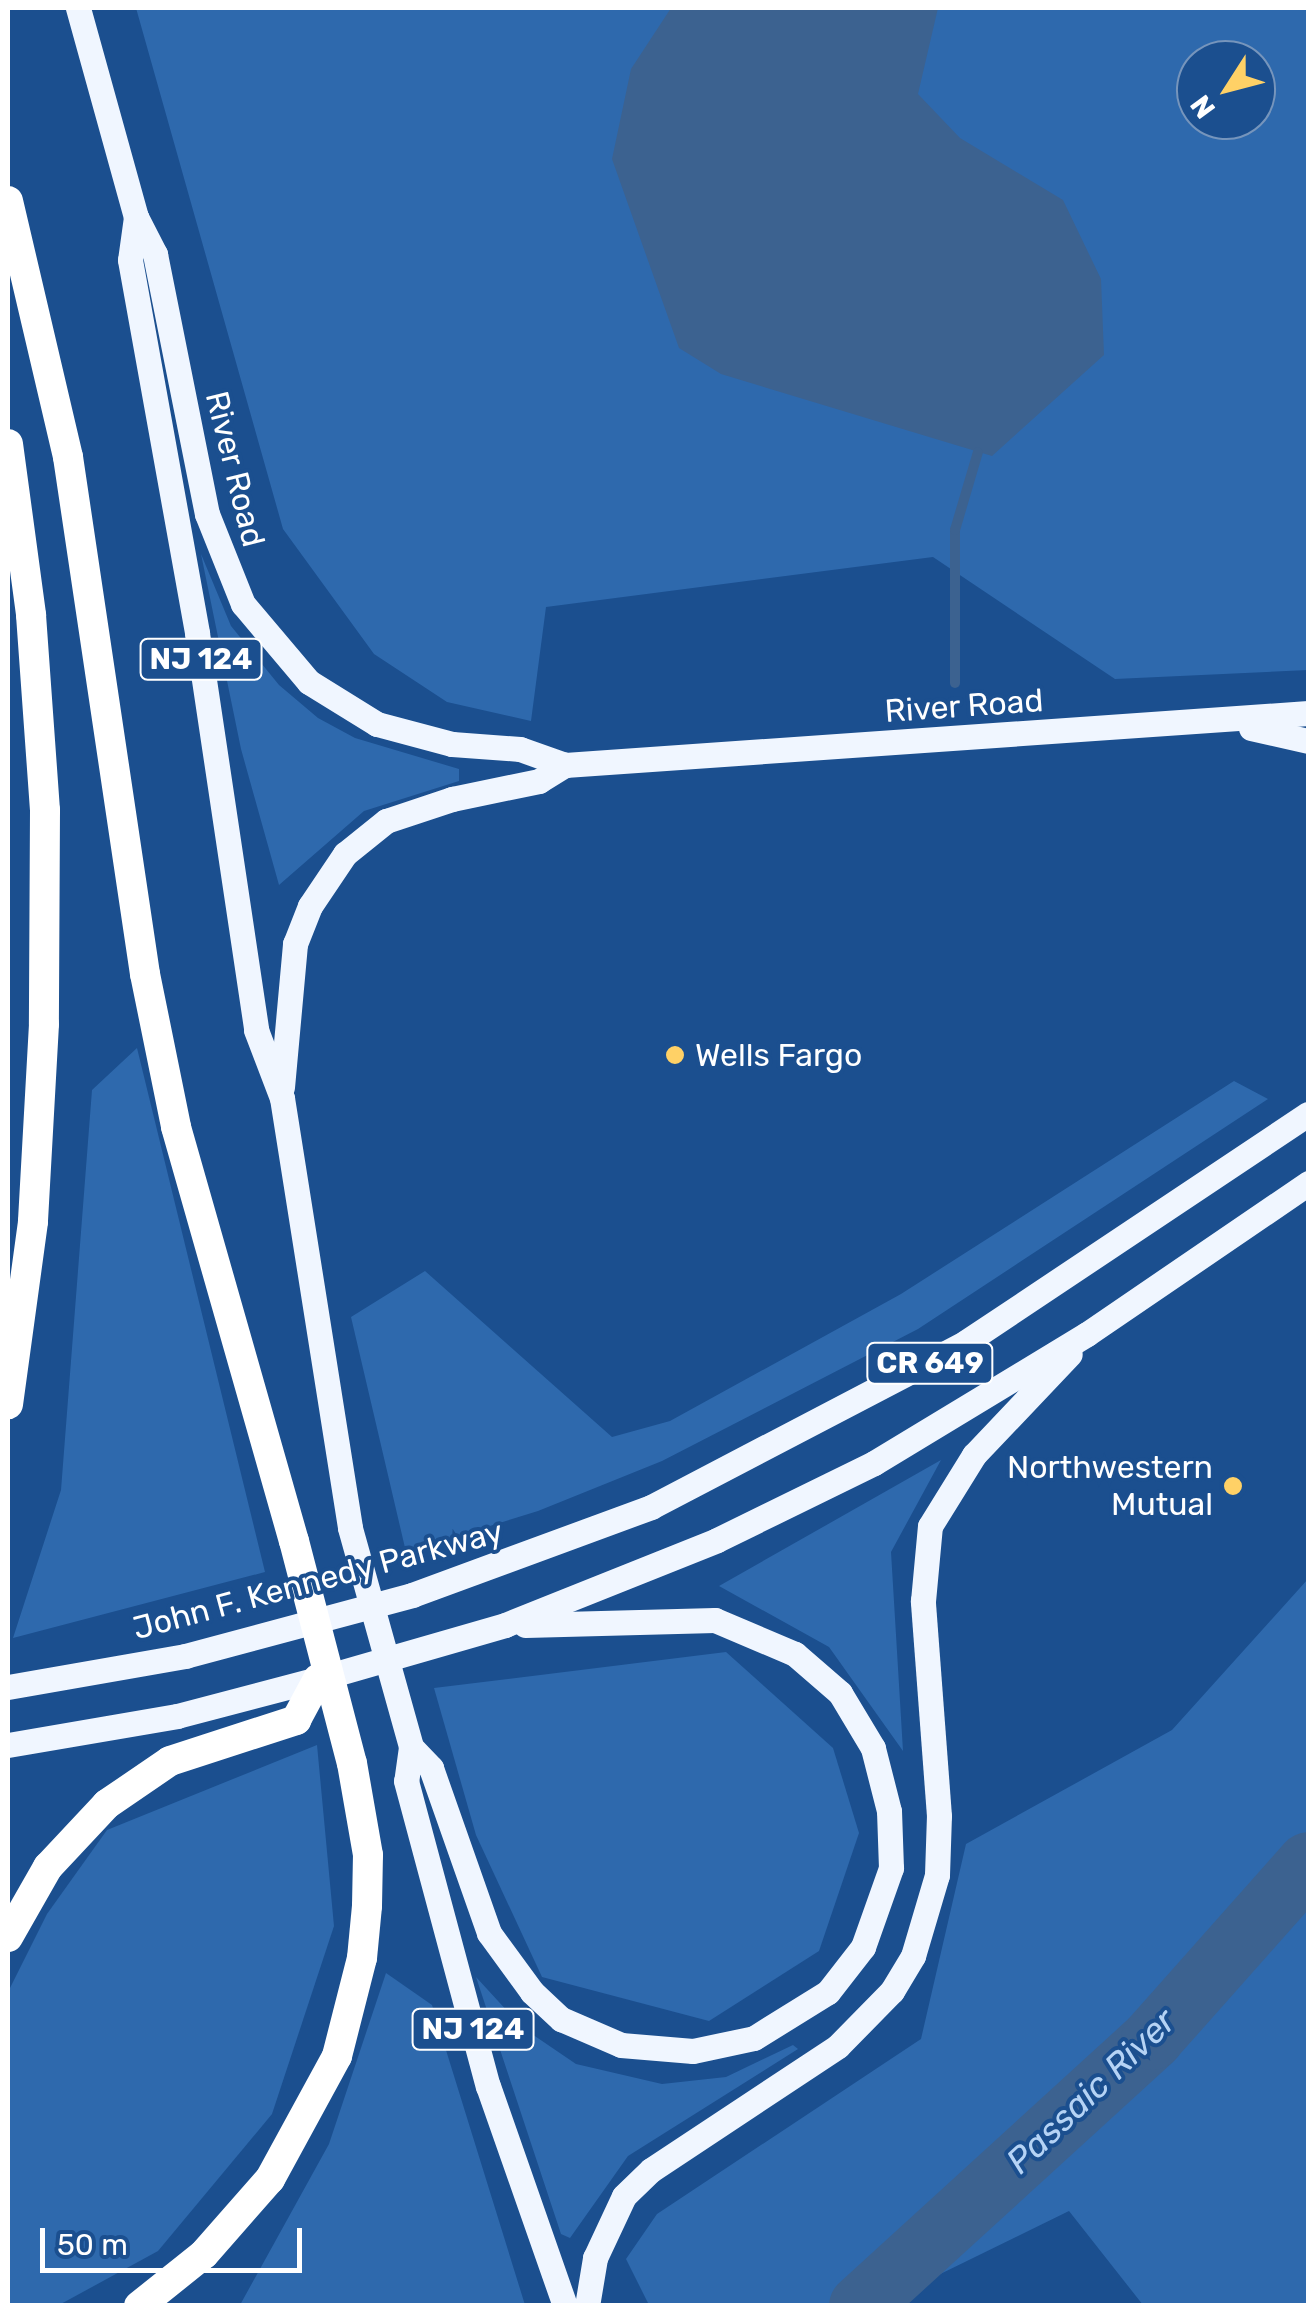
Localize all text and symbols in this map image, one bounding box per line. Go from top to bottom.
north arrow [1176,40,1276,140]
text: N [1184,89,1222,125]
street label: River Road [197,387,273,551]
road number: NJ 124 [138,634,264,684]
street label: River Road [883,681,1045,731]
place label: Wells Fargo [695,1036,862,1074]
marker: Wells Fargo [664,1044,686,1066]
road number: CR 649 [865,1338,995,1388]
place label: Northwestern Mutual [1007,1449,1213,1524]
marker: Northwestern Mutual [1222,1475,1244,1497]
street label: John F. Kennedy Parkway [128,1512,508,1648]
water label: Passaic River [998,2000,1184,2182]
road number: NJ 124 [410,2004,536,2054]
scale bar [45,2208,308,2270]
text: 50 m [57,2227,128,2263]

